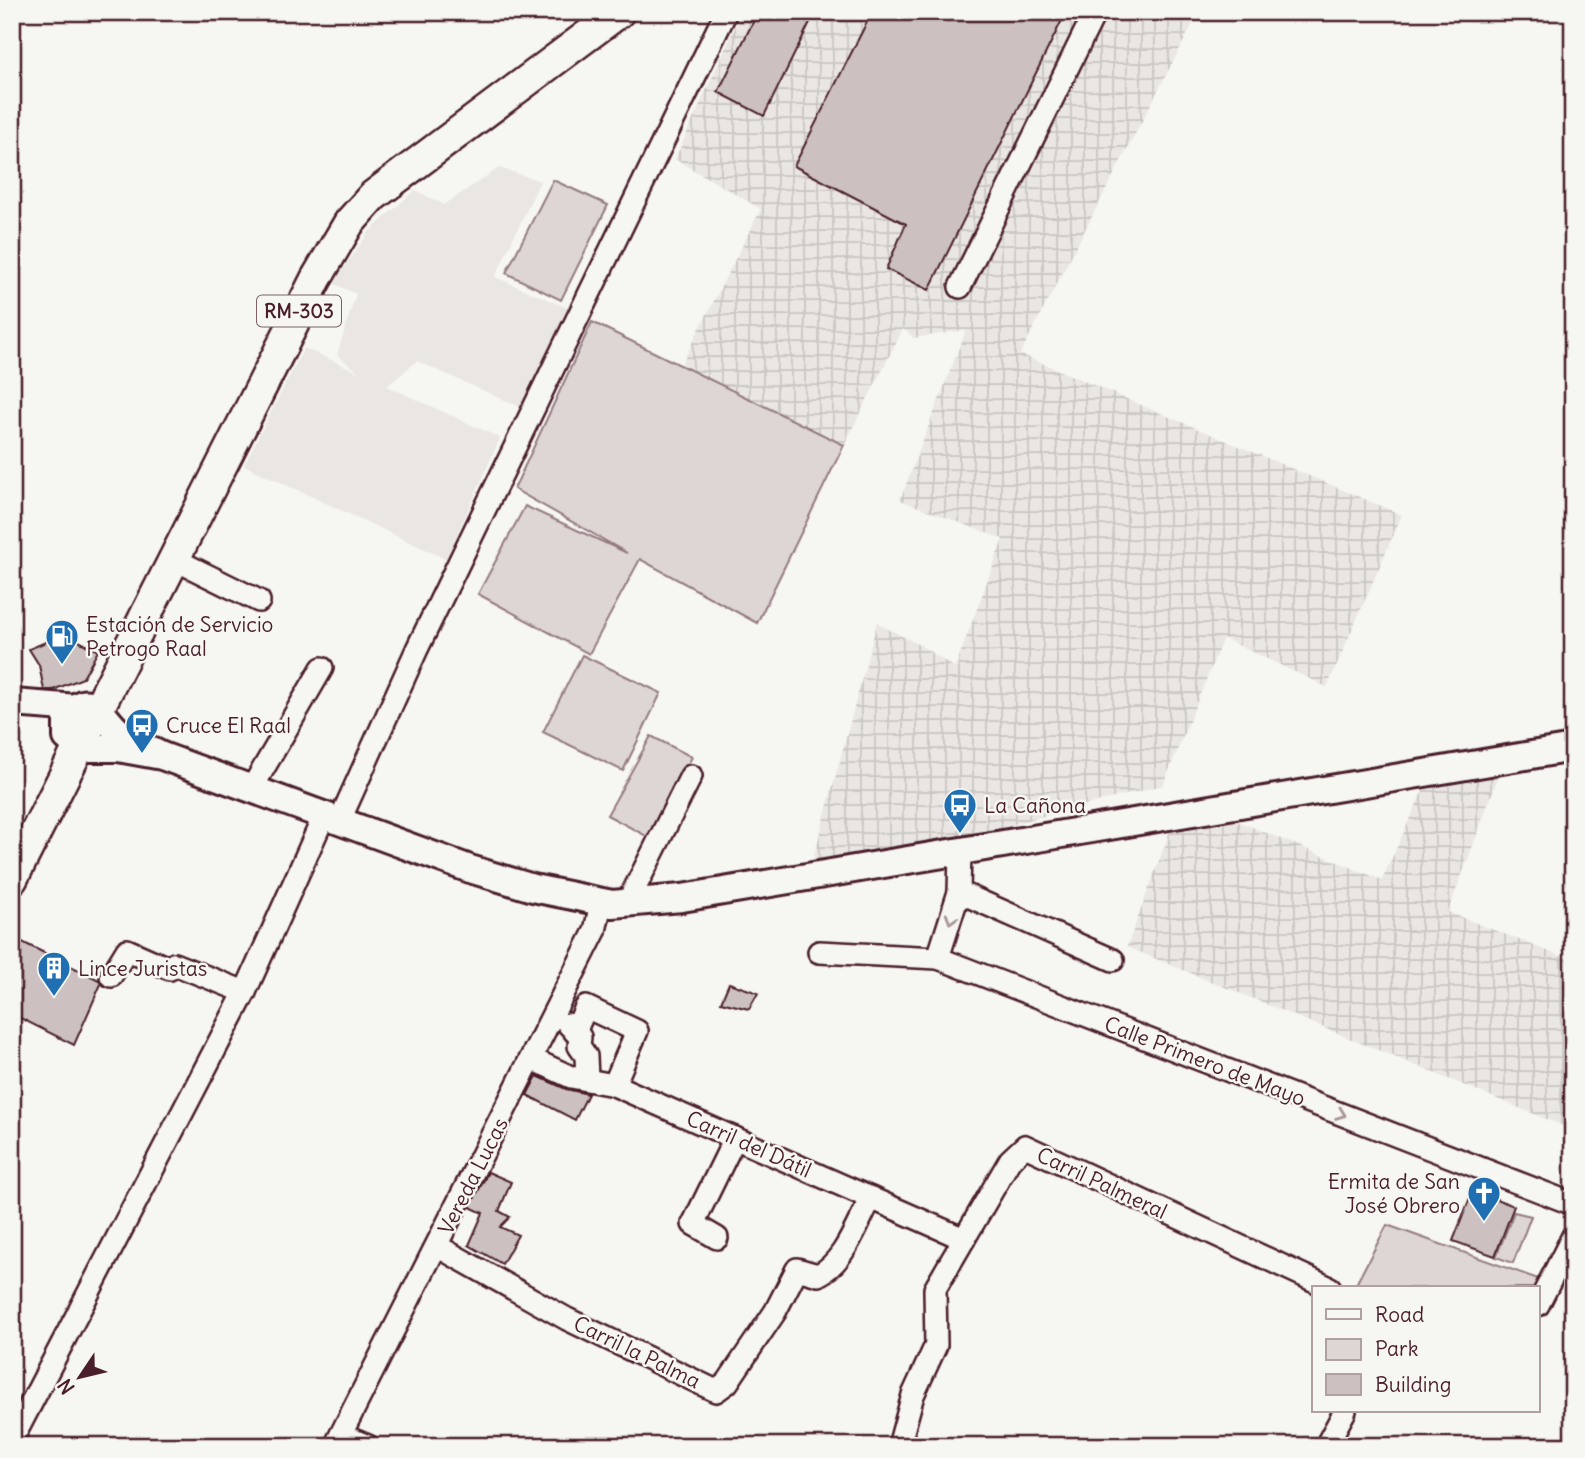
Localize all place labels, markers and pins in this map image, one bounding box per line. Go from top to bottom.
place label: Estación de Servicio Petrogo Raal [86,611,273,662]
fuel station icon: Estación de Servicio Petrogo Raal [43,617,81,666]
bus stop icon: Cruce El Raal [123,706,161,755]
place label: Cruce El Raal [166,712,291,739]
bus stop icon: La Cañona [941,786,979,835]
place label: La Cañona [984,792,1086,819]
building icon: Lince Juristas [35,949,73,998]
place label: Lince Juristas [78,955,207,982]
place label: Ermita de San José Obrero [1328,1168,1460,1219]
church icon: Ermita de San José Obrero [1465,1174,1503,1223]

